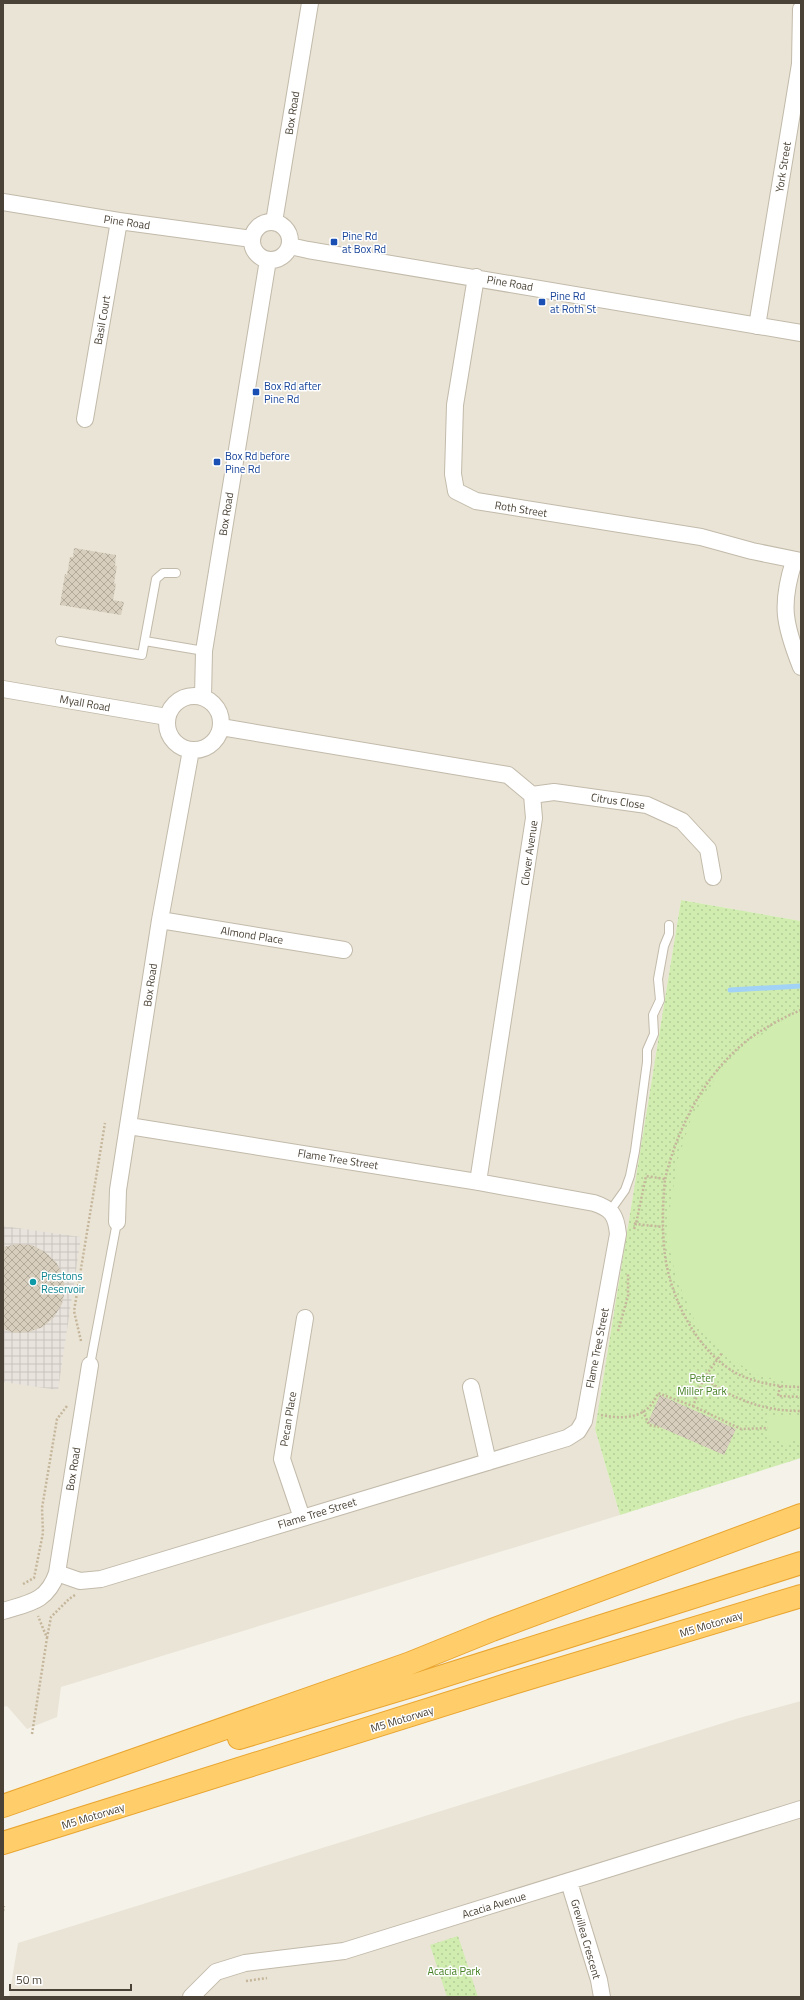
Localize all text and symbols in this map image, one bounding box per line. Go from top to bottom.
street label: Box Road [281,90,303,136]
street label: York Street [771,141,795,193]
street label: Pine Road [103,211,151,233]
place label: Pine Rd at Box Rd [342,228,386,257]
marker: Pine Rd at Box Rd [329,237,339,247]
street label: Pine Road [486,271,535,295]
place label: Pine Rd at Roth St [550,288,596,317]
street label: Basil Court [90,294,114,346]
marker: Pine Rd at Roth St [537,297,547,307]
place label: Box Rd after Pine Rd [264,378,321,407]
marker: Box Rd after Pine Rd [251,387,261,397]
place label: Box Rd before Pine Rd [225,448,290,477]
marker: Box Rd before Pine Rd [212,457,222,467]
street label: Box Road [215,491,237,537]
street label: Roth Street [494,497,549,521]
street label: Myall Road [58,691,112,715]
street label: Citrus Close [590,789,647,813]
street label: Clover Avenue [517,819,542,887]
street label: Almond Place [220,922,285,948]
street label: Box Road [139,962,161,1008]
street label: Flame Tree Street [297,1145,380,1173]
place label: Prestons Reservoir [41,1268,85,1297]
marker: Prestons Reservoir [28,1277,38,1287]
street label: Flame Tree Street [581,1306,613,1389]
park label: Peter Miller Park [677,1370,728,1399]
street label: Pecan Place [276,1390,300,1448]
street label: Box Road [62,1446,84,1492]
street label: Flame Tree Street [276,1493,358,1533]
street label: M5 Motorway [677,1607,745,1641]
street label: M5 Motorway [368,1702,436,1736]
street label: M5 Motorway [59,1799,127,1833]
street label: Acacia Avenue [460,1888,528,1922]
street label: Grevillea Crescent [567,1897,605,1981]
park label: Acacia Park [428,1963,481,1979]
scale bar [10,1966,131,1992]
text: 50 m [16,1970,42,1989]

